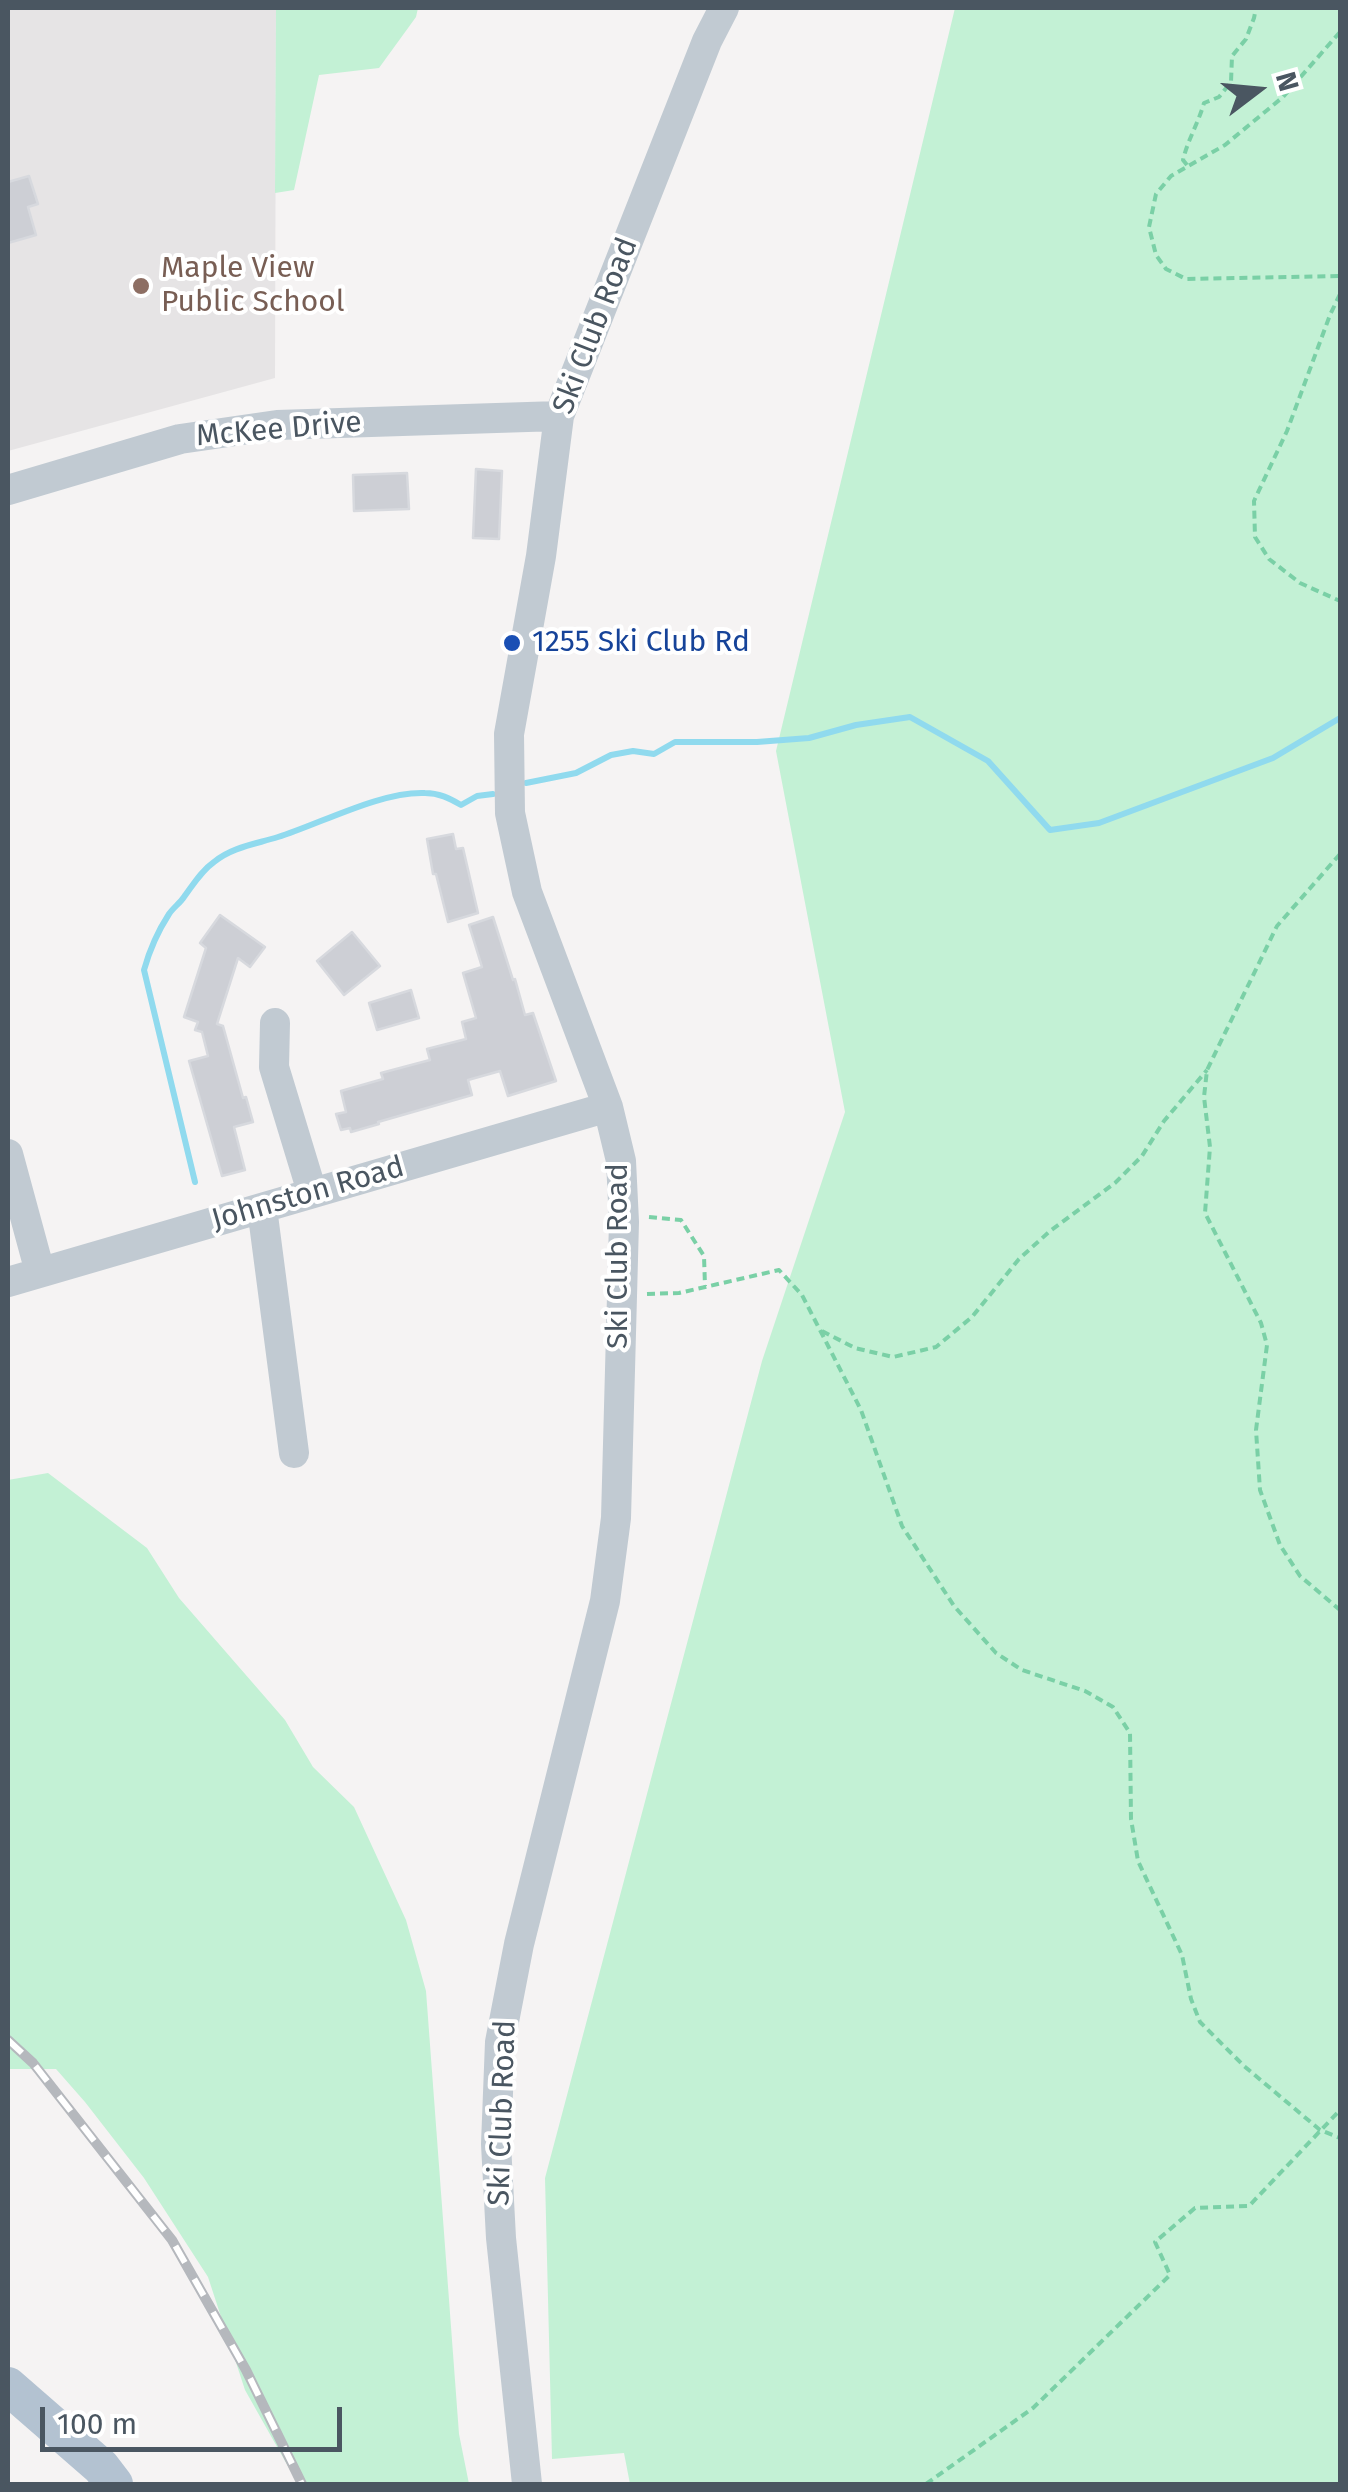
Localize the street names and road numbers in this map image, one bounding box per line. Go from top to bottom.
street label: Ski Club Road [546,233,646,419]
street label: McKee Drive [195,405,363,455]
street label: Johnston Road [208,1149,408,1239]
street label: Ski Club Road [601,1163,637,1349]
street label: Ski Club Road [482,2020,524,2206]

